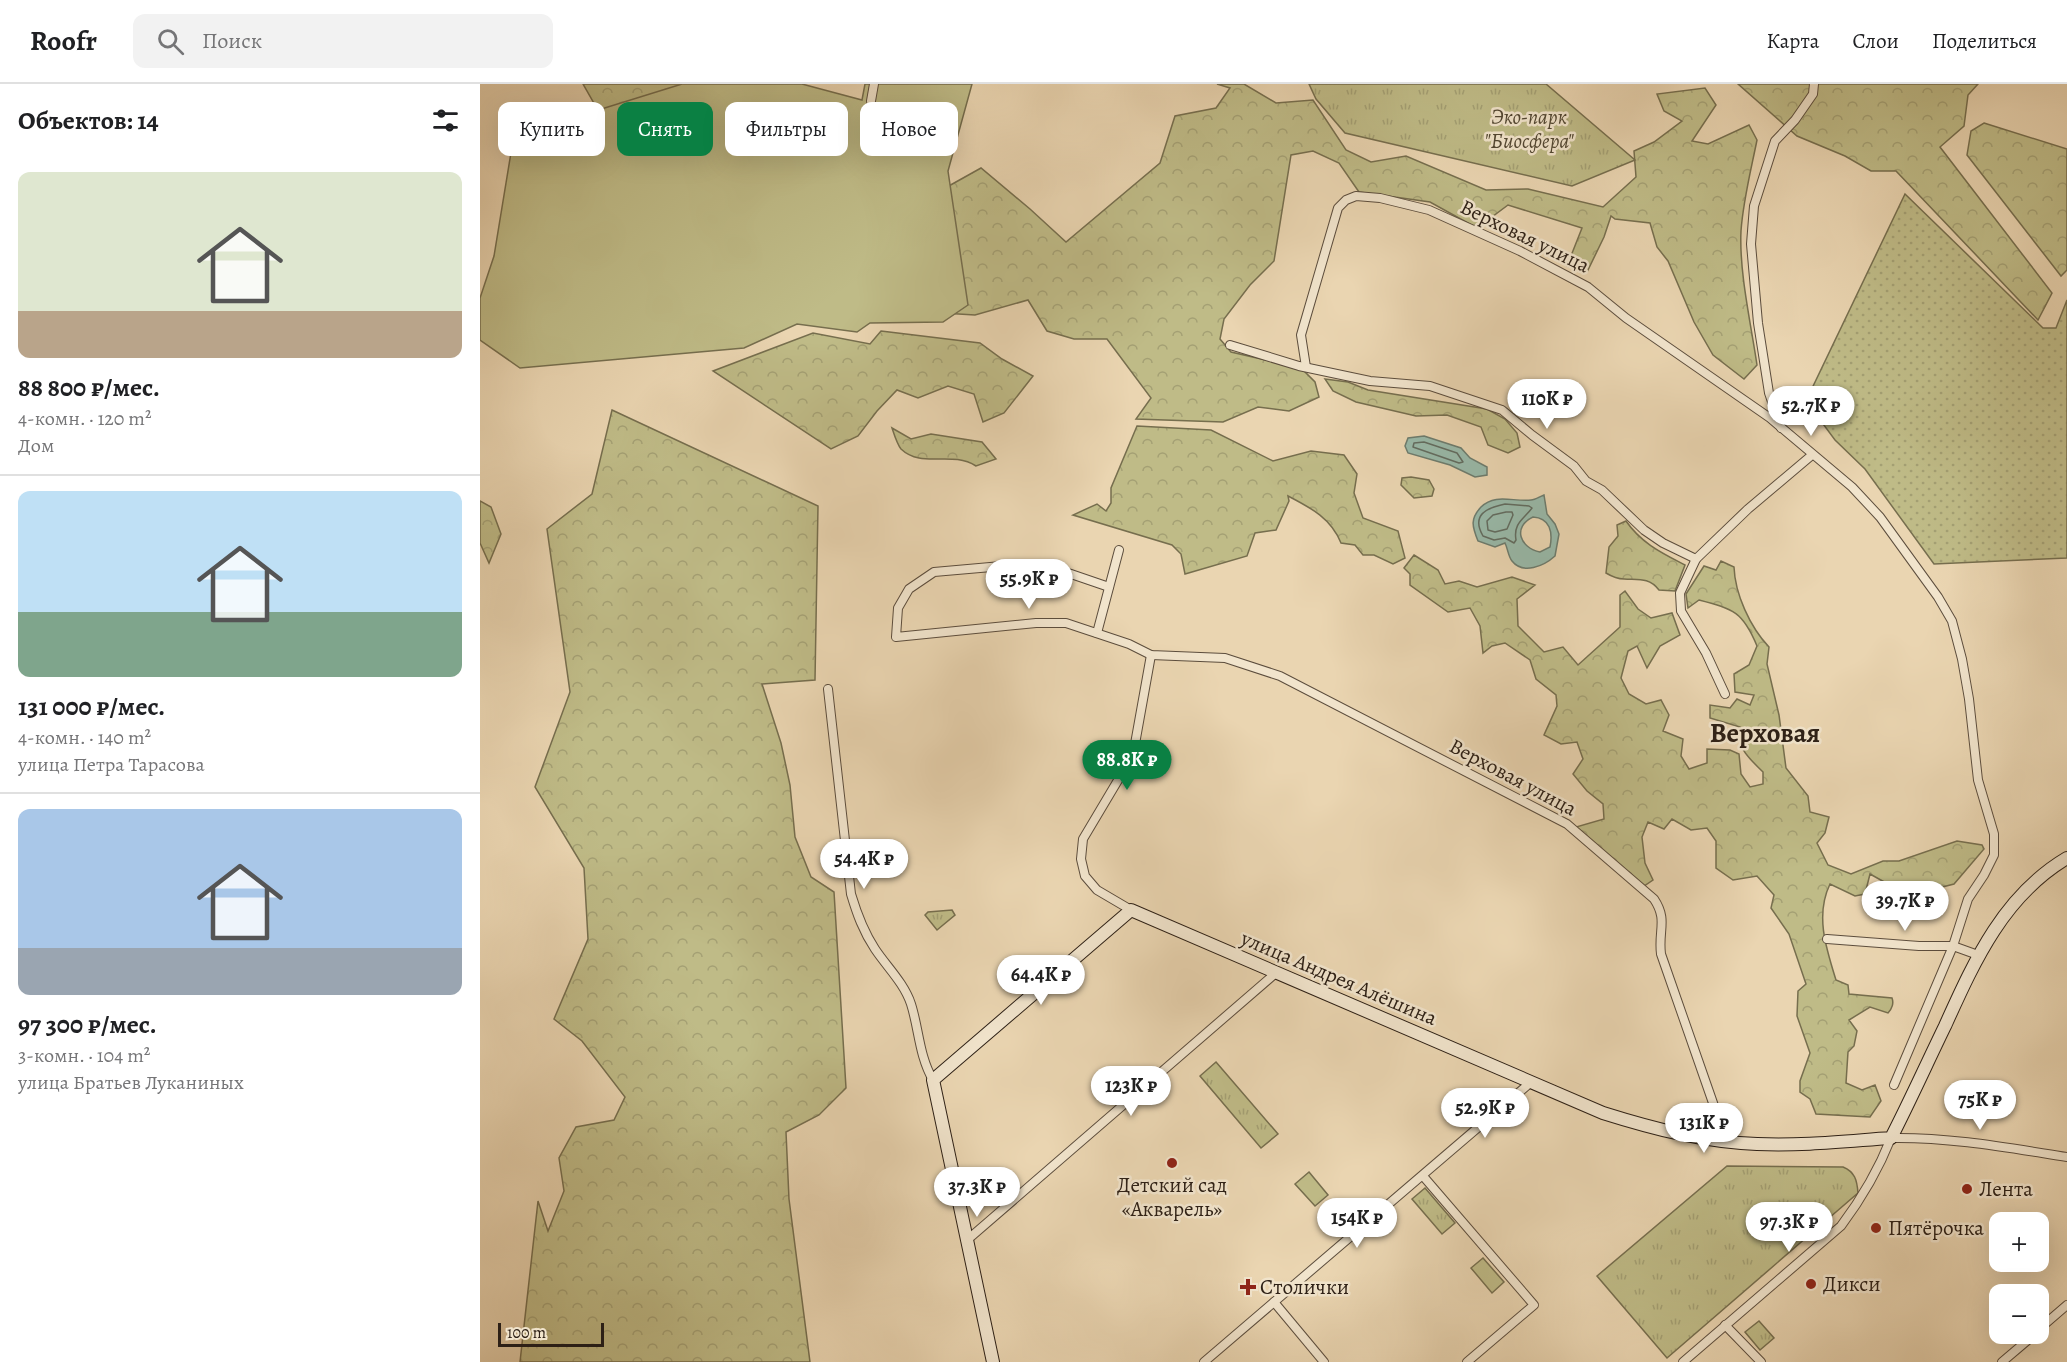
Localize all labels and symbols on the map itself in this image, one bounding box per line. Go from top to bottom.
park label: Эко-парк "Биосфера" [1484,103,1575,155]
street label: Верховая улица [1456,193,1595,280]
pin: 110K ₽ [1498,379,1596,430]
pin: 52.7K ₽ [1756,386,1866,437]
pin: 55.9K ₽ [974,559,1084,610]
district label: Верховая [1710,715,1820,751]
street label: Верховая улица [1444,732,1582,823]
pin: 88.8K ₽ [1072,740,1182,791]
pin: 54.4K ₽ [809,839,919,890]
pin: 39.7K ₽ [1850,881,1960,932]
street label: улица Андрея Алёшина [1236,924,1442,1032]
pin: 64.4K ₽ [986,955,1096,1006]
pin: 123K ₽ [1082,1066,1180,1117]
pin: 75K ₽ [1938,1080,2022,1131]
pin: 52.9K ₽ [1430,1088,1540,1139]
pin: 131K ₽ [1655,1103,1753,1154]
marker: Детский сад «Акварель» [1165,1156,1179,1170]
pin: 37.3K ₽ [922,1167,1032,1218]
place label: Детский сад «Акварель» [1117,1171,1227,1223]
place label: Лента [1979,1175,2033,1203]
marker: Лента [1960,1182,1974,1196]
pin: 154K ₽ [1308,1198,1406,1249]
pin: 97.3K ₽ [1734,1202,1844,1253]
place label: Пятёрочка [1888,1214,1984,1242]
marker: Пятёрочка [1869,1221,1883,1235]
place label: Дикси [1823,1270,1881,1298]
place label: Столички [1260,1273,1349,1301]
marker: Дикси [1804,1277,1818,1291]
marker: Столички [1241,1280,1255,1294]
scale bar [498,1320,604,1348]

